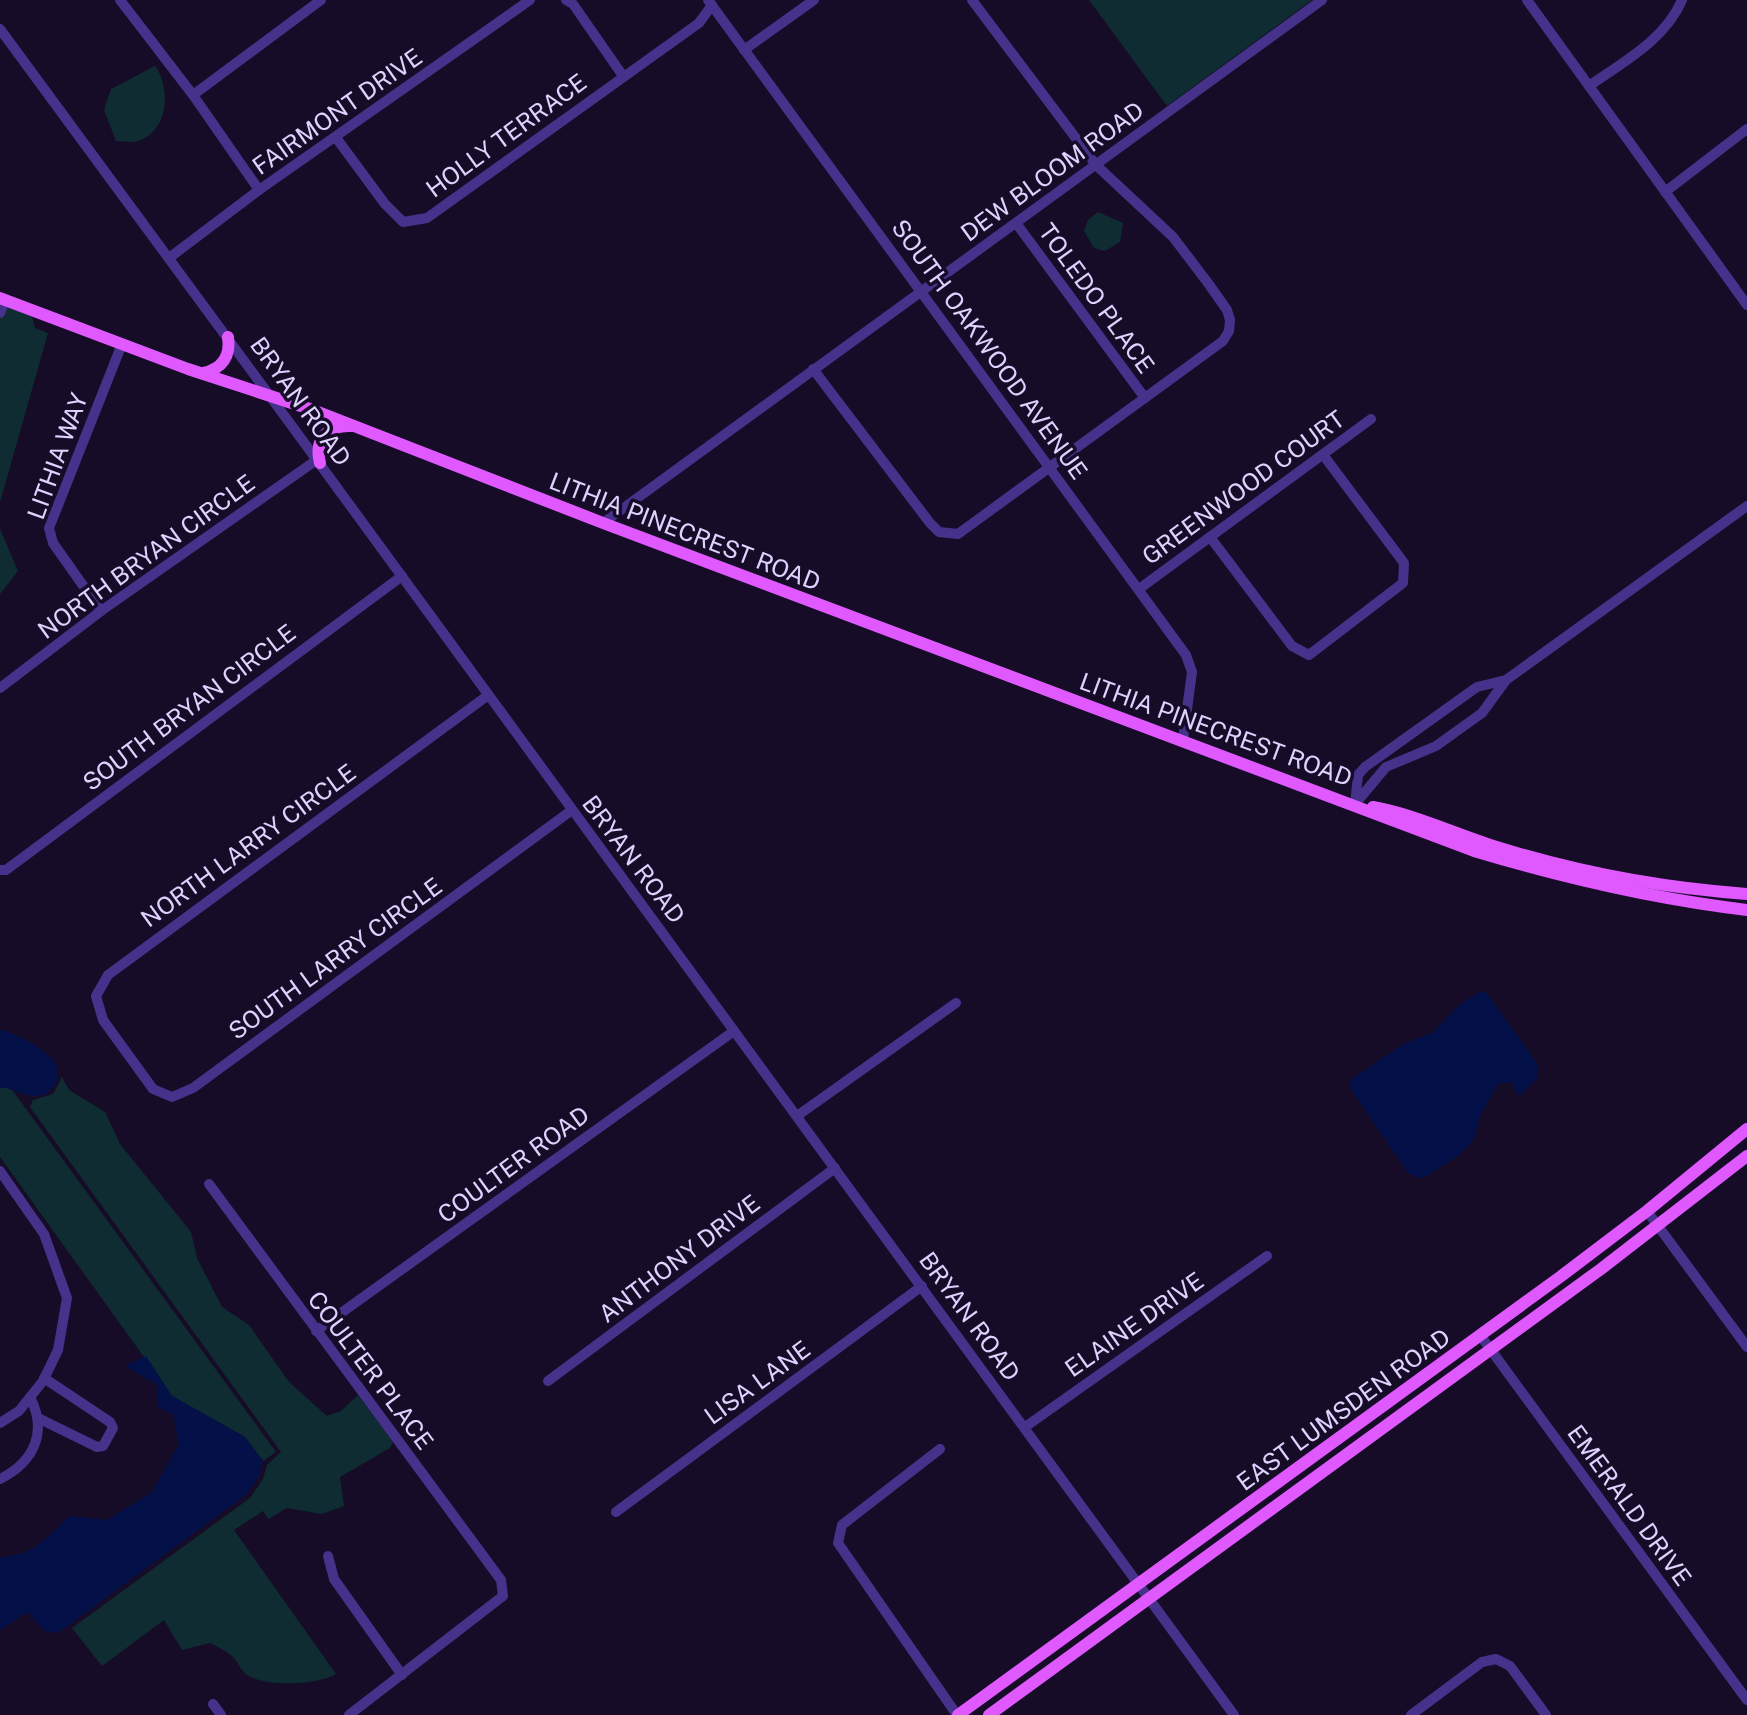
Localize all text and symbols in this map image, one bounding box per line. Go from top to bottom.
street label: FAIRMONT DRIVE [247,42,427,180]
street label: HOLLY TERRACE [420,68,592,202]
street label: DEW BLOOM ROAD [955,95,1149,247]
street label: SOUTH OAKWOOD AVENUE [886,214,1094,484]
street label: TOLEDO PLACE [1033,218,1161,378]
street label: BRYAN ROAD [245,331,357,471]
street label: LITHIA WAY [21,389,93,523]
street label: GREENWOOD COURT [1136,404,1350,570]
street label: LITHIA PINECREST ROAD [546,466,824,596]
street label: NORTH BRYAN CIRCLE [32,468,260,644]
street label: SOUTH BRYAN CIRCLE [77,618,301,796]
street label: LITHIA PINECREST ROAD [1076,667,1356,791]
street label: NORTH LARRY CIRCLE [135,758,361,932]
street label: BRYAN ROAD [577,790,691,928]
street label: SOUTH LARRY CIRCLE [223,871,447,1045]
street label: COULTER ROAD [432,1100,594,1228]
street label: ANTHONY DRIVE [593,1188,765,1328]
street label: BRYAN ROAD [914,1246,1026,1386]
street label: ELAINE DRIVE [1059,1266,1209,1382]
street label: COULTER PLACE [302,1285,440,1455]
street label: EAST LUMSDEN ROAD [1231,1322,1455,1496]
street label: LISA LANE [699,1334,815,1430]
street label: EMERALD DRIVE [1562,1419,1698,1591]

